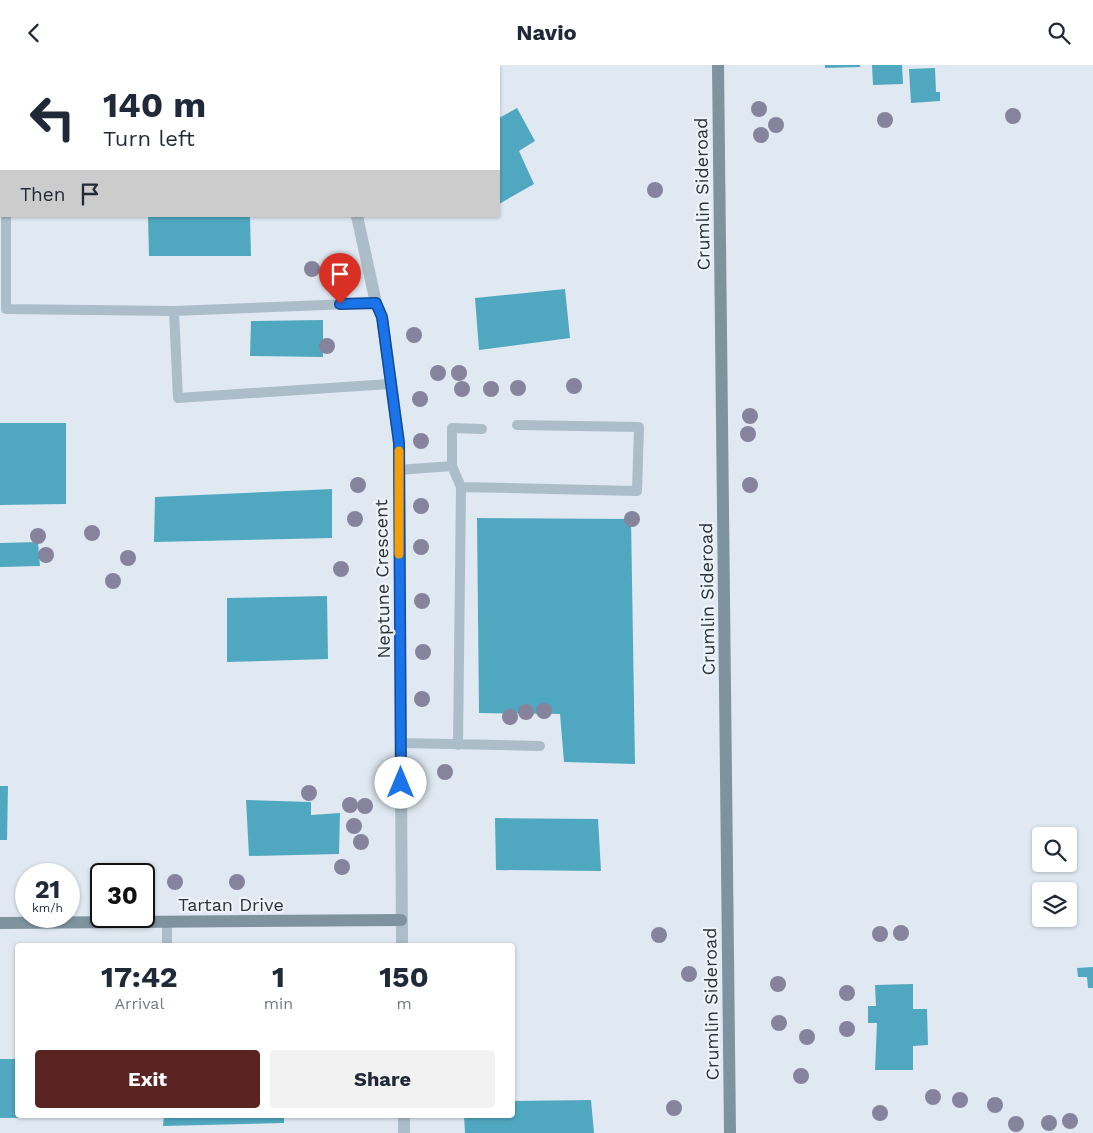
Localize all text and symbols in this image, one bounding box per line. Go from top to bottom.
icon: back [20,19,48,47]
icon: search [1045,19,1073,47]
text: Navio [516,20,577,45]
text: 140 m [103,84,206,126]
icon: left [20,85,85,150]
street label: Crumlin Sideroad [690,117,714,271]
text: Turn left [103,126,195,151]
icon: arrive [76,180,104,208]
text: Then [20,183,66,206]
pin [319,253,361,304]
icon: arrive [326,260,354,288]
street label: Neptune Crescent [370,499,394,659]
street label: Crumlin Sideroad [695,522,719,676]
position arrow [374,756,426,808]
map controls [1032,827,1077,927]
button: search [1032,827,1077,872]
speed limit sign: 30 [90,863,155,928]
text: 21 [35,875,60,904]
button: layers [1032,882,1077,927]
street label: Tartan Drive [178,894,284,915]
text: km/h [32,901,63,915]
street label: Crumlin Sideroad [699,927,723,1081]
text: 17:42 [101,959,178,994]
text: 1 [272,959,285,994]
text: 150 [379,959,429,994]
text: Arrival [114,994,164,1013]
text: min [264,994,293,1013]
text: m [396,994,412,1013]
button: Exit [35,1050,260,1108]
button: Share [270,1050,495,1108]

